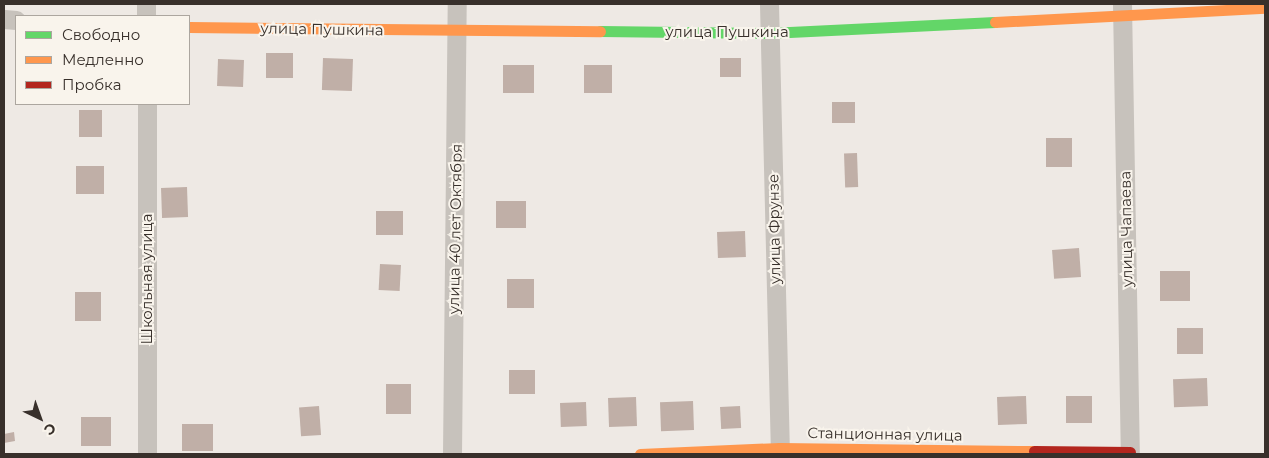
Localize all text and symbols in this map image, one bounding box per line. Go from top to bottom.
legend [15,15,190,105]
street label: улица Пушкина [260,19,384,39]
street label: улица Пушкина [665,23,789,41]
text: Свободно [62,25,140,44]
text: Медленно [62,50,144,69]
text: Пробка [62,75,121,94]
street label: улица 40 лет Октября [445,144,465,314]
street label: улица Чапаева [1116,171,1136,287]
street label: улица Фрунзе [764,174,784,284]
street label: Школьная улица [138,213,156,345]
north arrow [15,393,65,443]
text: С [40,419,60,439]
street label: Станционная улица [807,424,963,444]

